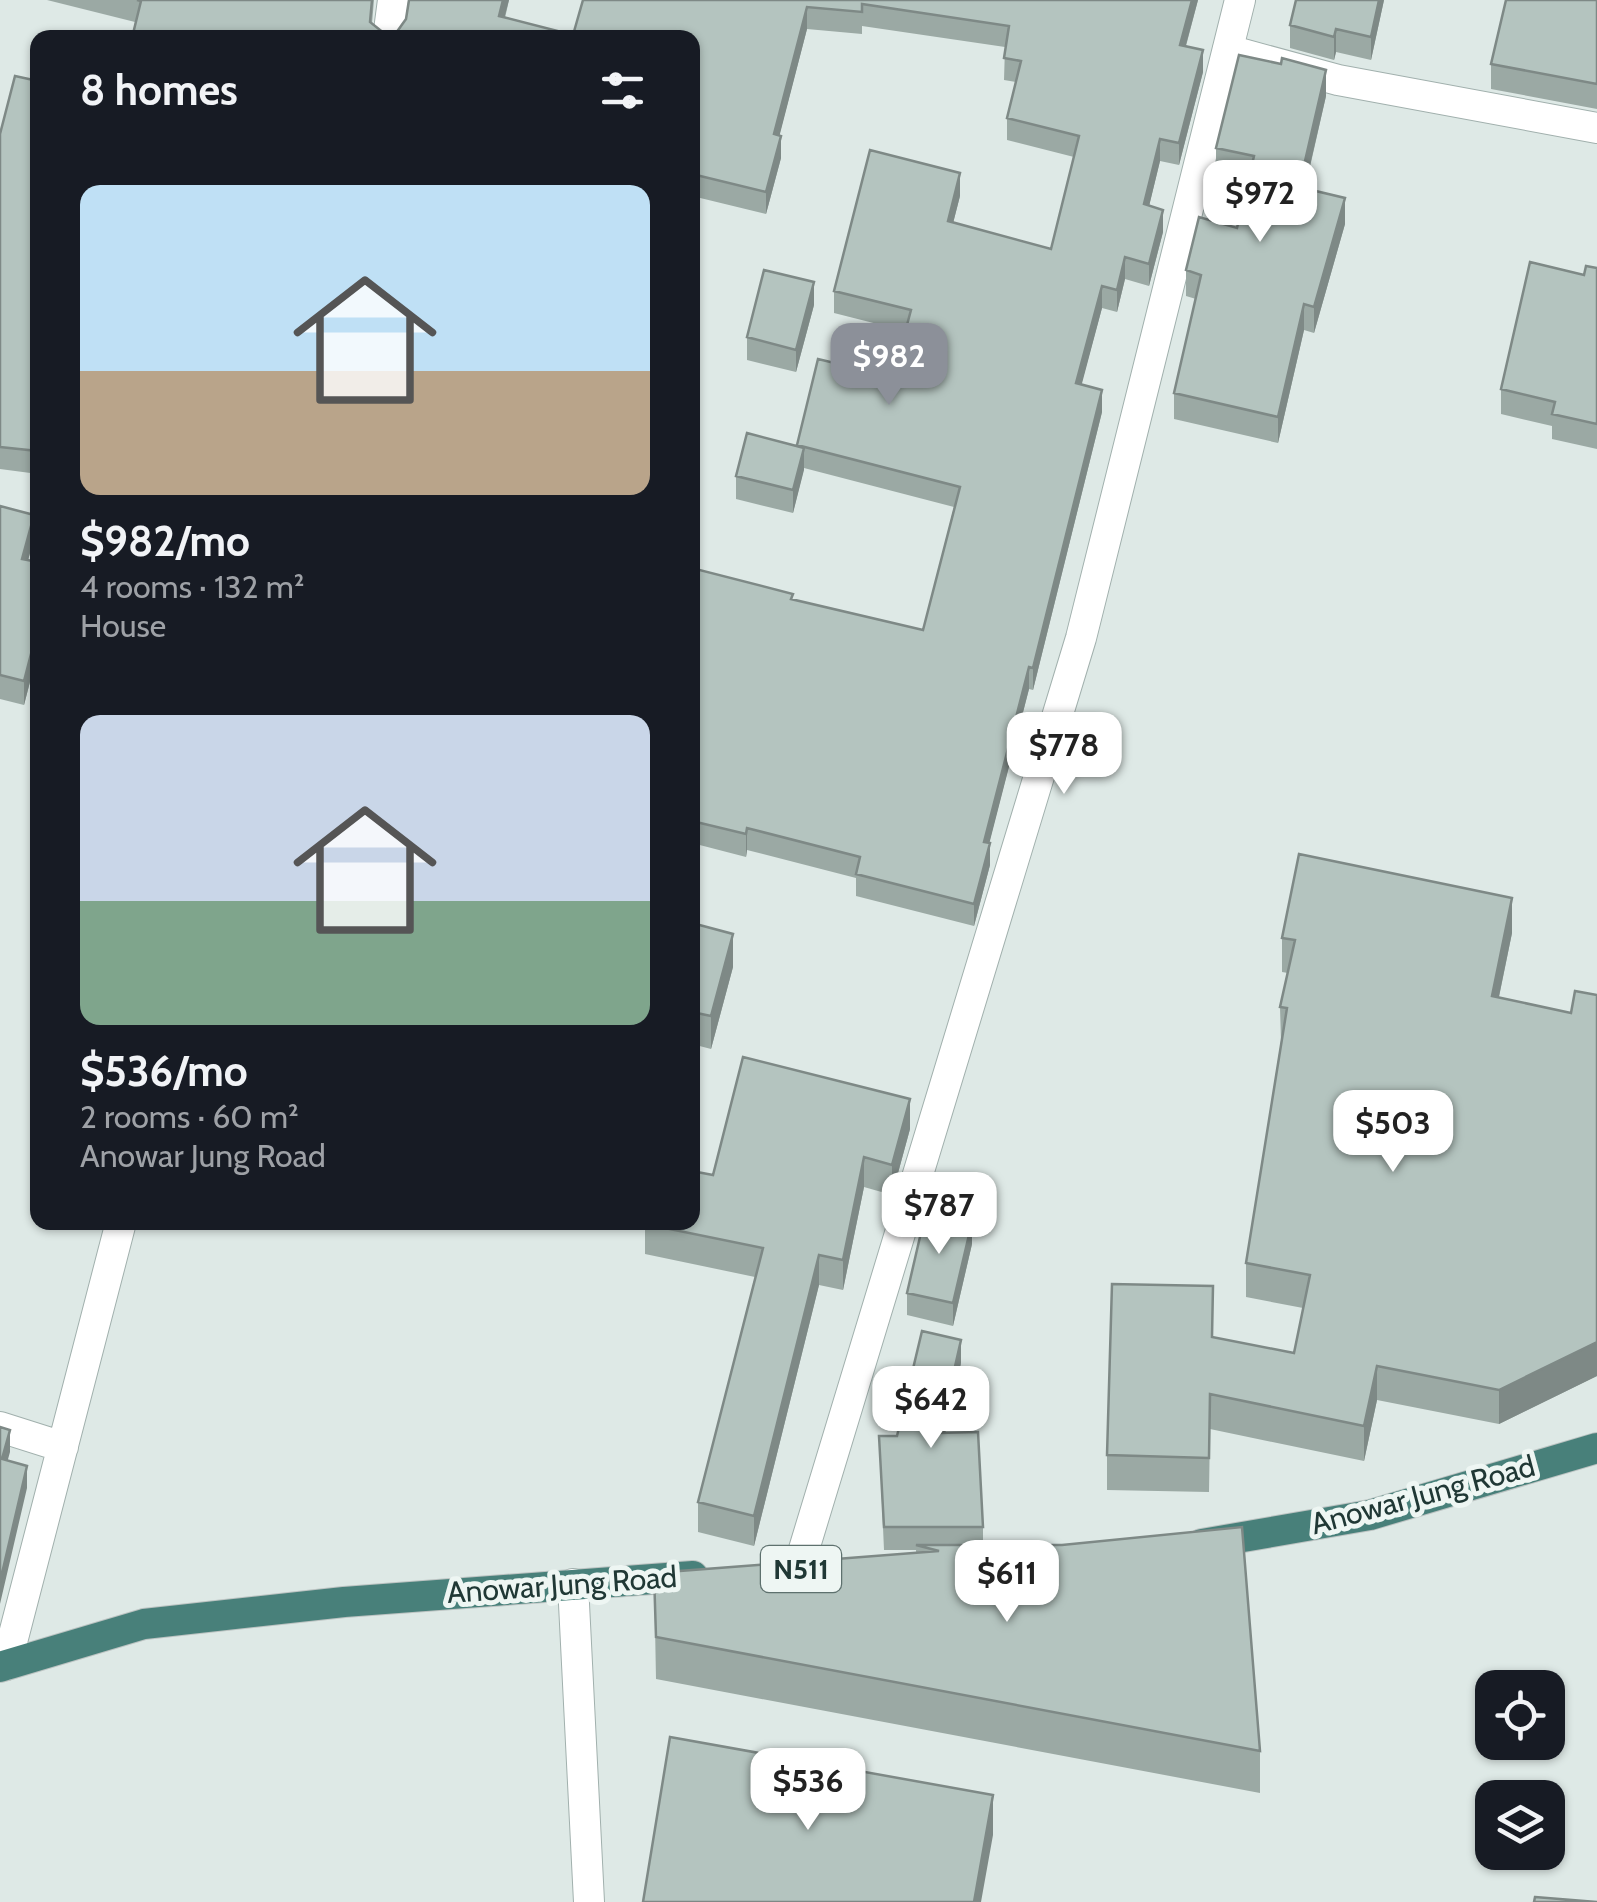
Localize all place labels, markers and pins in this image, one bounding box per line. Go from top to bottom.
pin: $972 [1201,160,1319,245]
pin: $982 [830,323,948,408]
pin: $778 [1005,712,1123,797]
pin: $503 [1334,1090,1452,1175]
pin: $787 [880,1172,998,1257]
pin: $642 [872,1366,990,1451]
pin: $611 [948,1540,1066,1625]
pin: $536 [749,1748,867,1833]

